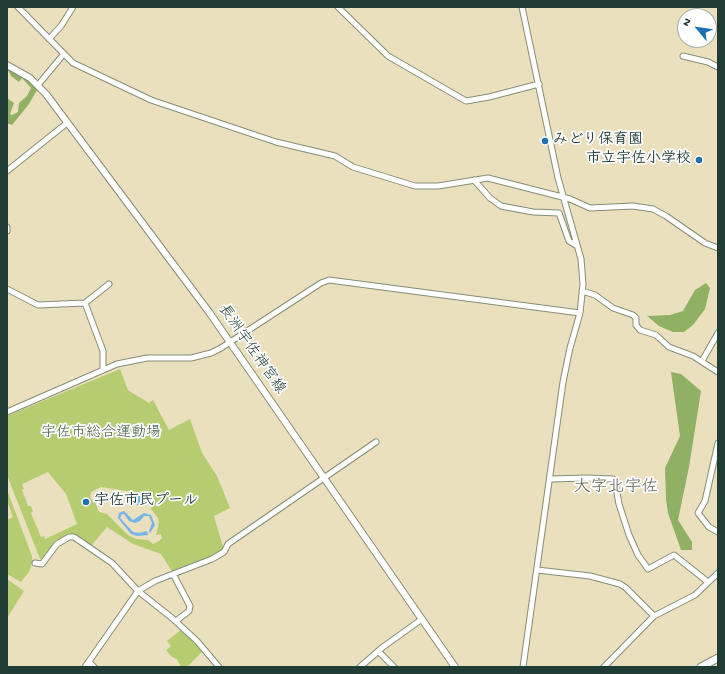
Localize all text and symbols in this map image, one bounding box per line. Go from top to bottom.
north arrow [677,8,717,48]
text: N [680,17,694,29]
place label: みどり保育園 [553,132,643,150]
marker: みどり保育園 [540,136,550,146]
place label: 市立宇佐小学校 [586,151,691,169]
marker: 市立宇佐小学校 [694,155,704,165]
street label: 長洲宇佐神宮線 [214,302,288,398]
park label: 宇佐市総合運動場 [41,425,161,443]
district label: 大字北宇佐 [574,478,658,498]
place label: 宇佐市民プール [94,493,198,511]
marker: 宇佐市民プール [81,497,91,507]

